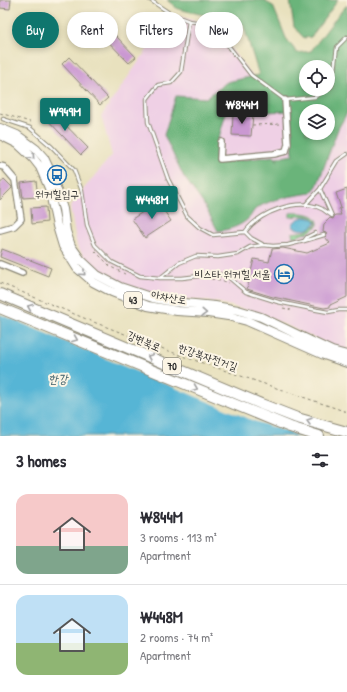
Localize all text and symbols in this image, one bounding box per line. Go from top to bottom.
chip: Buy [12,12,59,48]
chip: Rent [67,12,118,48]
chip: Filters [126,12,187,48]
chip: New [195,12,243,48]
map controls [299,60,335,140]
button: locate [299,60,335,96]
pin: ₩844M [214,91,270,125]
text: ₩844M [226,95,258,113]
pin: ₩949M [37,98,93,132]
text: ₩949M [49,102,81,120]
button: layers [299,104,335,140]
one-way arrow [27,152,34,160]
bus stop icon: 워커힐입구 [46,164,68,186]
pin: ₩448M [124,186,180,220]
place label: 워커힐입구 [35,187,79,201]
text: ₩448M [136,190,168,208]
hotel icon: 비스타 워커힐 서울 [273,263,295,285]
place label: 비스타 워커힐 서울 [194,267,270,281]
one-way arrow [78,269,86,276]
street label: 아차산로 [150,287,188,307]
road number: 43 [124,292,142,308]
one-way arrow [27,304,34,312]
one-way arrow [201,309,207,318]
street label: 강변북로 [125,328,163,354]
one-way arrow [71,334,78,342]
street label: 한강북자전거길 [176,340,240,374]
one-way arrow [146,354,154,362]
road number: 70 [163,358,181,374]
water label: 한강 [48,370,69,387]
one-way arrow [191,383,199,391]
one-way arrow [306,417,313,426]
text: 3 homes [16,449,66,472]
icon: filters [309,449,331,471]
text: ₩844M [140,505,183,528]
icon: home [48,510,96,558]
text: 3 rooms · 113 m² [140,528,217,546]
text: Apartment [140,546,191,564]
text: ₩448M [140,605,183,628]
icon: home [48,611,96,659]
text: 2 rooms · 74 m² [140,628,213,646]
text: Apartment [140,646,191,664]

